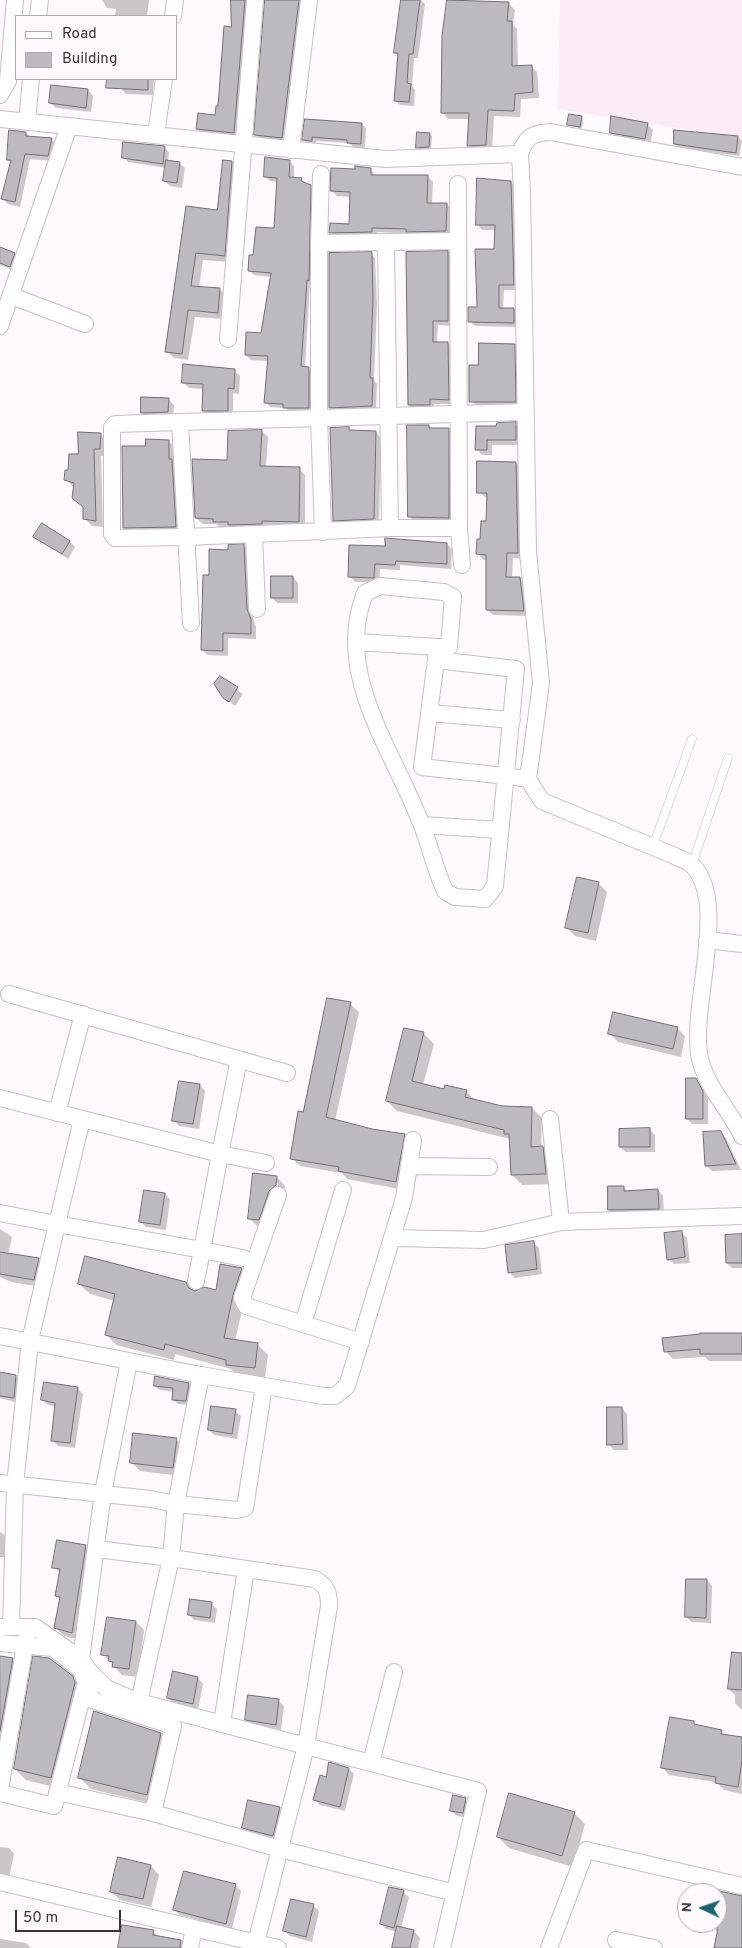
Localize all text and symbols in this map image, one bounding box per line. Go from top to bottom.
legend [15,15,178,80]
text: Road [62,25,97,44]
text: Building [62,50,117,69]
north arrow [677,1883,727,1933]
scale bar [18,1900,124,1932]
text: N [679,1902,696,1913]
text: 50 m [23,1909,58,1928]

